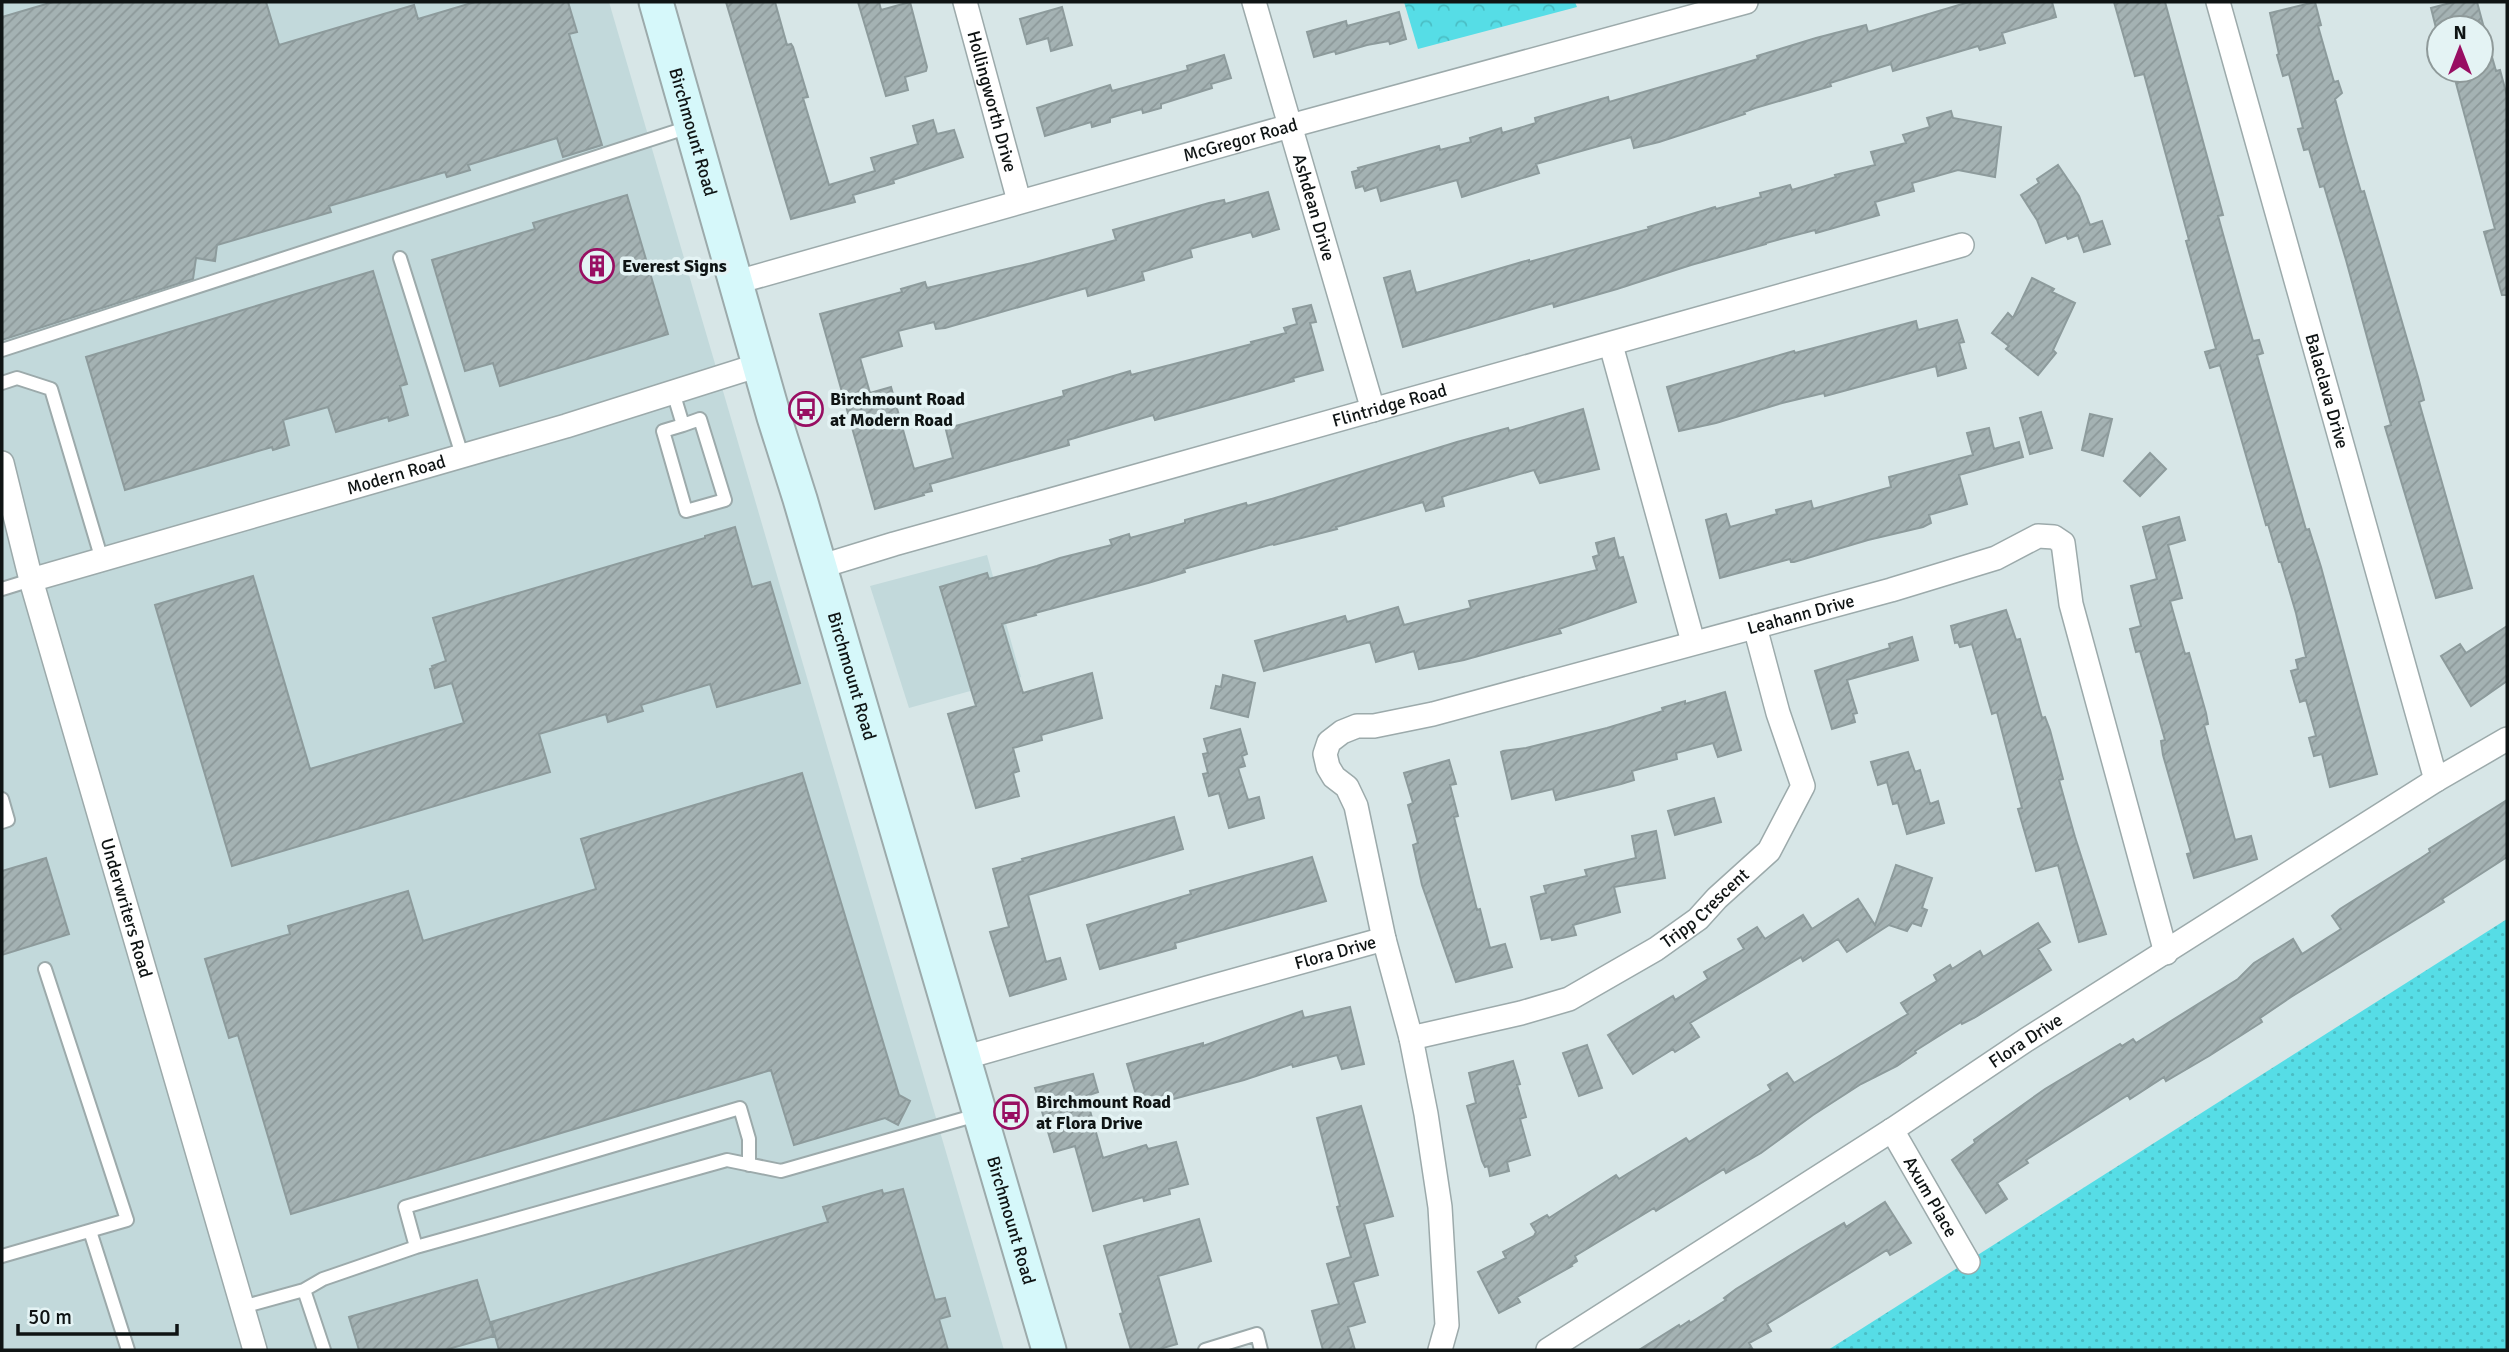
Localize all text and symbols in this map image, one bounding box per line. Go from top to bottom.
north arrow [2425,14,2495,84]
text: N [2453,21,2467,45]
street label: Hollingworth Drive [962,28,1022,175]
street label: Birchmount Road [664,65,722,199]
street label: McGregor Road [1181,113,1300,167]
street label: Ashdean Drive [1288,151,1340,264]
building icon: Everest Signs [578,247,616,285]
place label: Everest Signs [622,255,727,277]
street label: Balaclava Drive [2300,331,2354,451]
street label: Flintridge Road [1330,379,1449,432]
place label: Birchmount Road at Modern Road [830,388,965,431]
bus stop icon: Birchmount Road at Modern Road [787,390,825,428]
street label: Modern Road [344,450,448,499]
street label: Leahann Drive [1745,589,1857,639]
street label: Birchmount Road [823,609,881,743]
street label: Underwriters Road [96,835,157,980]
street label: Tripp Crescent [1657,864,1753,953]
street label: Flora Drive [1292,931,1379,974]
street label: Flora Drive [1984,1009,2067,1073]
place label: Birchmount Road at Flora Drive [1036,1091,1171,1134]
bus stop icon: Birchmount Road at Flora Drive [992,1093,1030,1131]
street label: Axum Place [1899,1152,1962,1241]
street label: Birchmount Road [982,1154,1040,1287]
scale bar [18,1292,177,1336]
text: 50 m [28,1304,72,1330]

